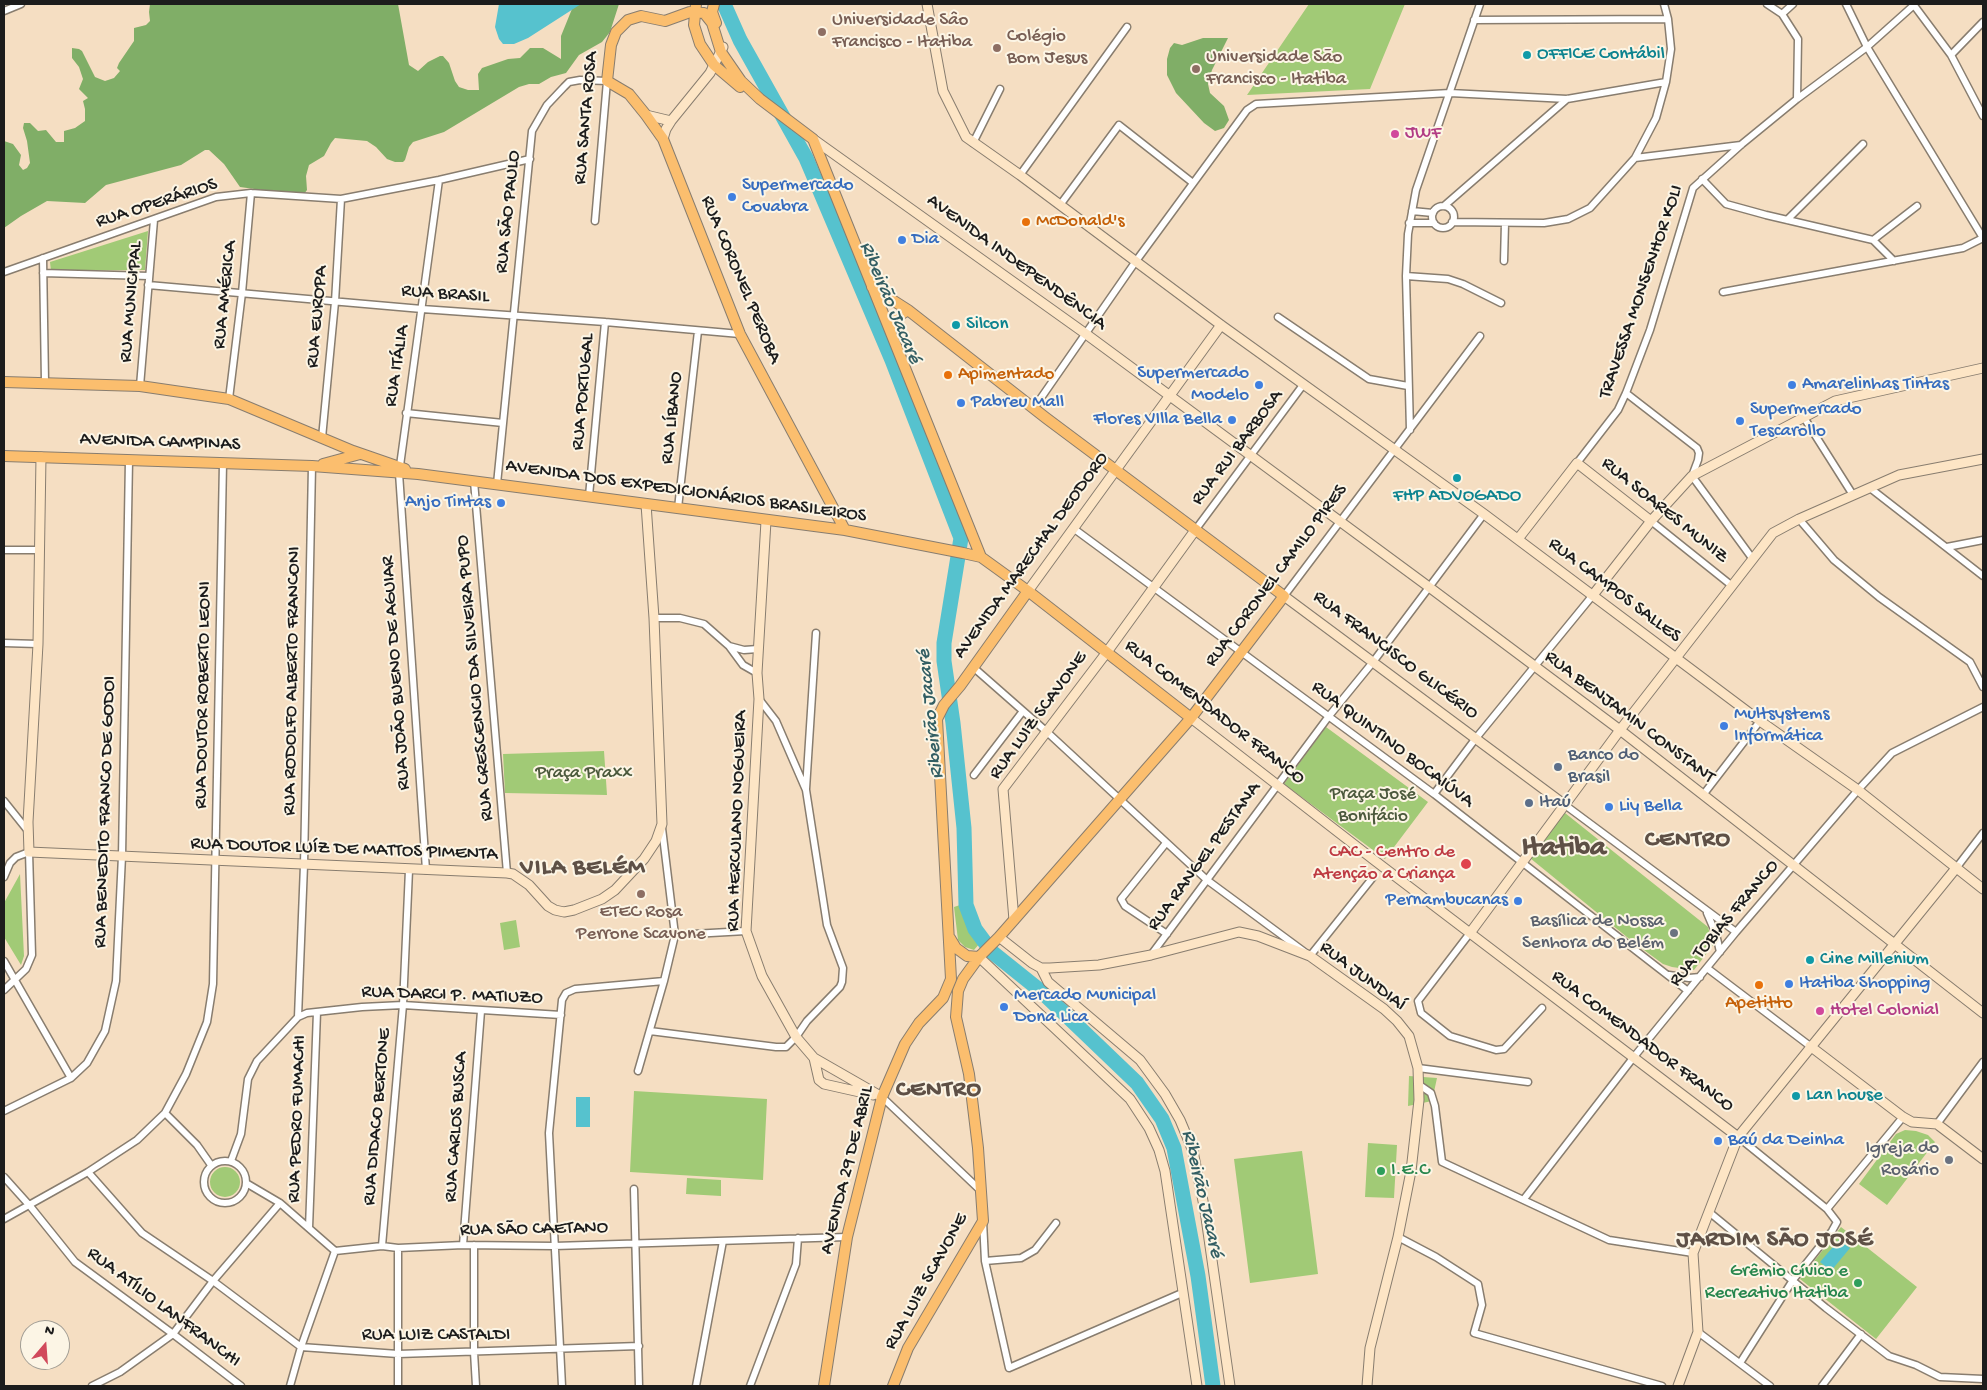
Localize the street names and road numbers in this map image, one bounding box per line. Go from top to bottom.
street label: RUA SANTA ROSA [570,51,604,185]
street label: RUA SÃO PAULO [491,149,527,275]
street label: RUA OPERÁRIOS [93,174,221,234]
street label: TRAVESSA MONSENHOR KOLI [1595,182,1689,402]
street label: AVENIDA INDEPENDÊNCIA [921,190,1111,336]
street label: RUA CORONEL PEROBA [694,193,786,367]
street label: RUA AMÉRICA [209,240,243,350]
street label: RUA MUNICIPAL [115,241,149,363]
street label: RUA EUROPA [302,265,334,369]
street label: RUA BRASIL [400,281,490,309]
street label: RUA ITÁLIA [380,324,416,408]
street label: RUA PORTUGAL [568,333,600,451]
street label: RUA LÍBANO [657,371,689,465]
street label: RUA RUI BARBOSA [1187,386,1289,510]
street label: AVENIDA CAMPINAS [79,429,241,457]
street label: AVENIDA MARECHAL DEODORO [949,448,1115,664]
street label: RUA SOARES MUNIZ [1596,453,1732,569]
street label: AVENIDA DOS EXPEDICIONÁRIOS BRASILEIROS [504,455,868,529]
street label: RUA CORONEL CAMILO PIRES [1201,480,1353,672]
street label: RUA CAMPOS SALLES [1543,533,1685,649]
street label: RUA CRESCENCIO DA SILVEIRA PUPO [452,534,500,822]
street label: RUA RODOLFO ALBERTO FRANCONI [279,546,307,816]
street label: RUA JOÃO BUENO DE AGUIAR [377,555,417,791]
street label: RUA DOUTOR ROBERTO LEONI [191,581,217,809]
street label: RUA FRANCISCO GLICÉRIO [1308,586,1482,726]
street label: RUA COMENDADOR FRANCO [1119,635,1309,791]
street label: RUA BENJAMIN CONSTANT [1539,646,1719,790]
street label: RUA LUIZ SCAVONE [985,648,1093,784]
street label: RUA BENEDITO FRANCO DE GODOI [90,675,122,949]
street label: RUA QUINTINO BOCAIÚVA [1306,676,1478,814]
street label: RUA HERCULANO NOGUEIRA [723,710,753,932]
street label: RUA RANGEL PESTANA [1143,778,1267,936]
street label: RUA DOUTOR LUÍZ DE MATTOS PIMENTA [190,833,498,867]
street label: RUA TOBIAS FRANCO [1665,856,1785,992]
street label: RUA JUNDIAÍ [1314,937,1410,1017]
street label: RUA COMENDADOR FRANCO [1546,966,1738,1118]
street label: RUA DARCI P. MATIUZO [361,981,543,1011]
street label: RUA DIDACO BERTONE [359,1027,397,1207]
street label: RUA PEDRO FUMACHI [284,1035,312,1203]
street label: RUA CARLOS BUSCA [440,1051,474,1203]
street label: AVENIDA 29 DE ABRIL [816,1083,880,1257]
street label: RUA LUIZ SCAVONE [880,1210,974,1354]
street label: RUA SÃO CAETANO [460,1217,608,1243]
street label: RUA ATÍLIO LANFRANCHI [82,1243,244,1373]
street label: RUA LUIZ CASTALDI [362,1325,510,1347]

